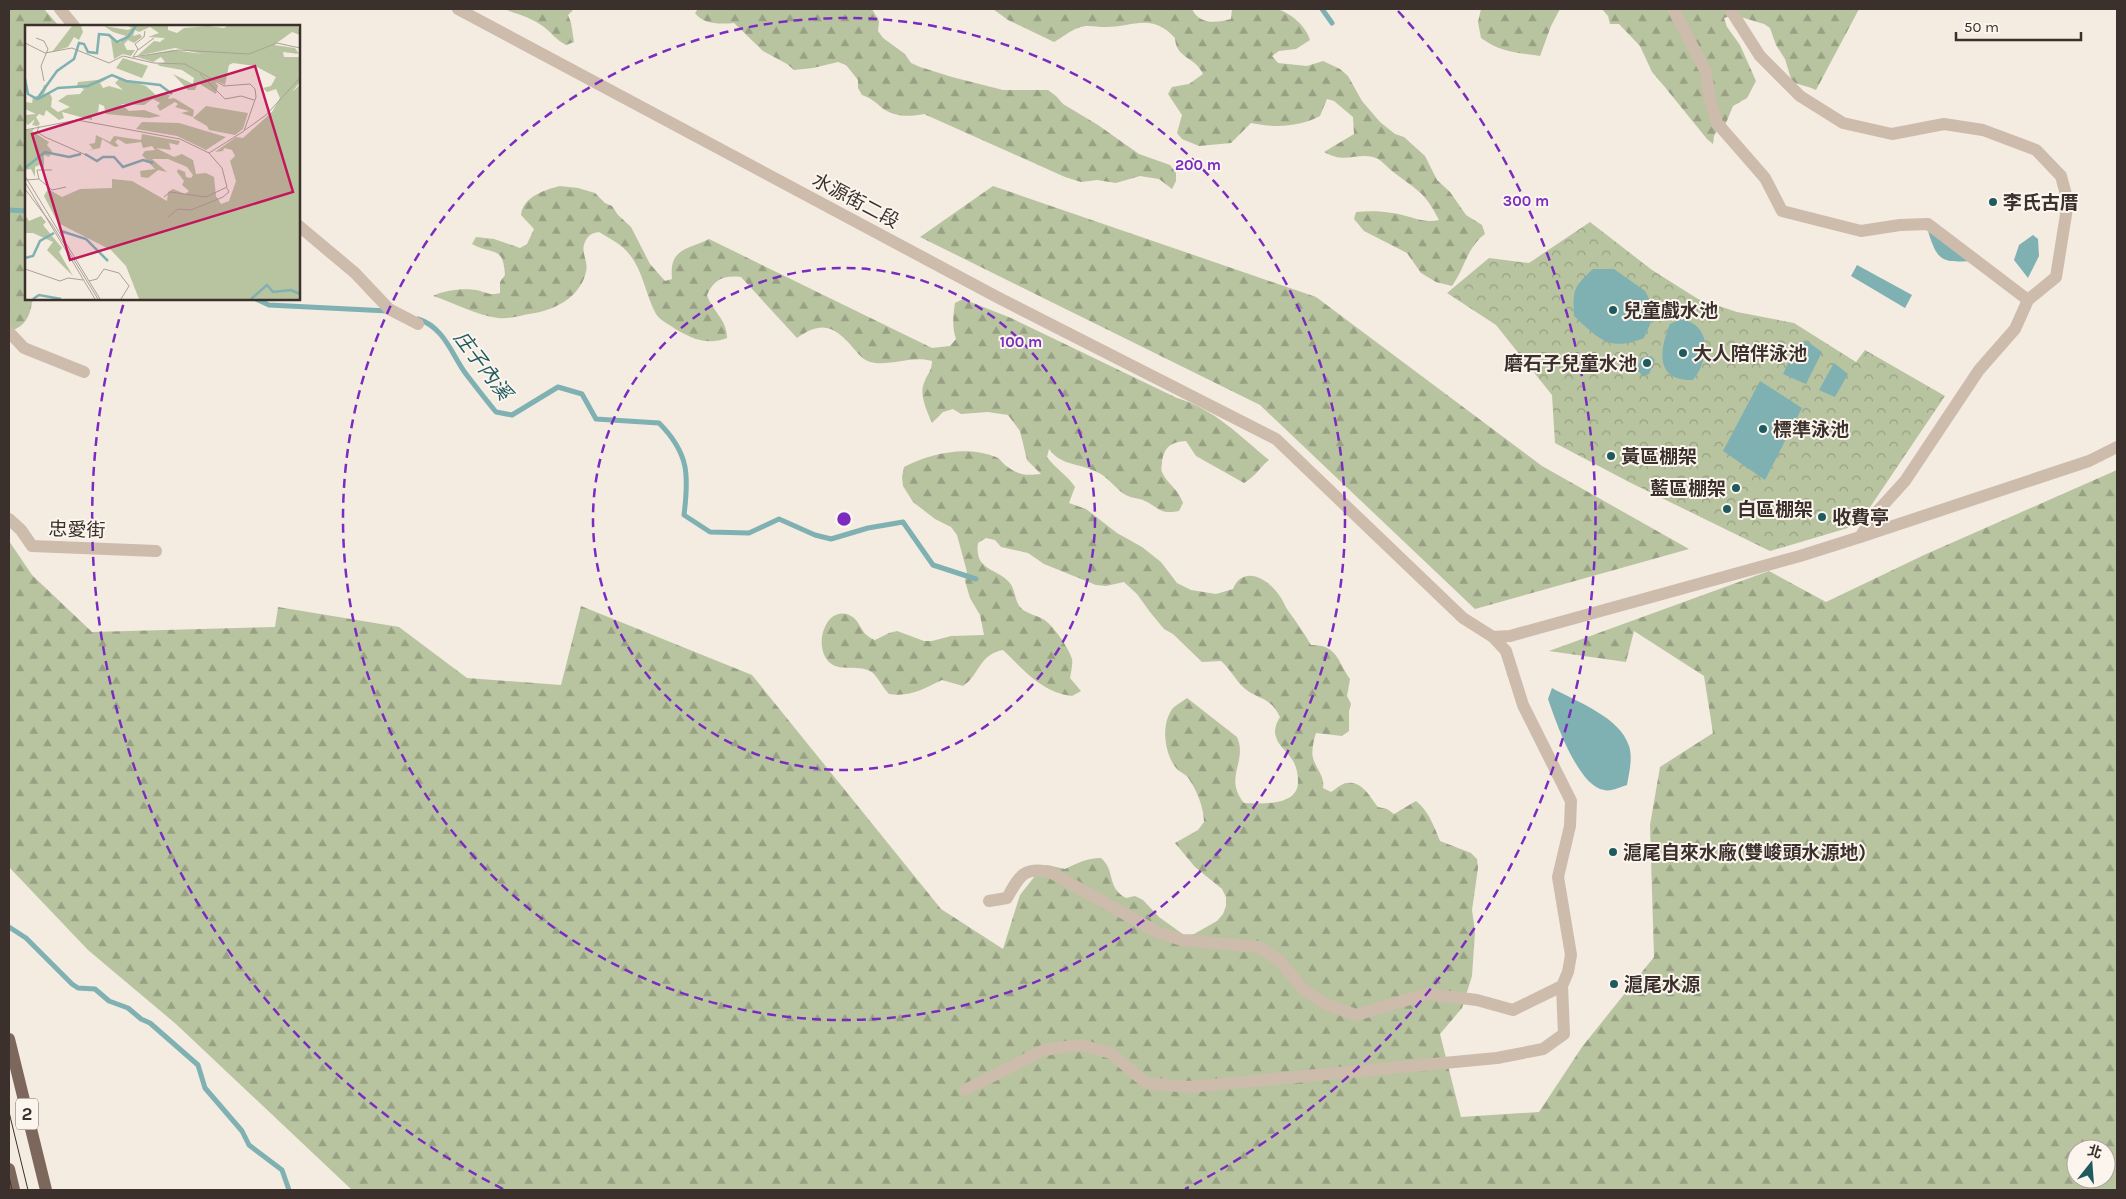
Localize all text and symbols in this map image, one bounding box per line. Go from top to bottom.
scale bar [1956,10,2081,42]
text: 50 m [1964,18,1999,36]
inset map [25,25,300,300]
text: 200 m [1175,156,1221,174]
street label: 水源街二段 [808,169,903,233]
text: 300 m [1503,192,1549,210]
place label: 李氏古厝 [2003,192,2079,214]
marker: 李氏古厝 [1987,196,1999,208]
place label: 兒童戲水池 [1623,300,1718,322]
marker: 兒童戲水池 [1607,304,1619,316]
water label: 庄子內溪 [449,326,518,407]
text: 100 m [1000,333,1042,351]
place label: 大人陪伴泳池 [1693,343,1807,365]
marker: 大人陪伴泳池 [1677,347,1689,359]
place label: 磨石子兒童水池 [1504,353,1637,375]
marker: 磨石子兒童水池 [1641,357,1653,369]
place label: 標準泳池 [1773,419,1849,441]
marker: 標準泳池 [1757,423,1769,435]
place label: 黃區棚架 [1621,446,1697,468]
marker: 黃區棚架 [1605,450,1617,462]
place label: 藍區棚架 [1650,478,1726,500]
marker: 藍區棚架 [1730,482,1742,494]
place label: 白區棚架 [1737,499,1813,521]
marker: 白區棚架 [1721,503,1733,515]
place label: 收費亭 [1832,507,1889,529]
centre of rings [835,510,853,528]
marker: 收費亭 [1816,511,1828,523]
street label: 忠愛街 [48,518,106,542]
place label: 滬尾自來水廠(雙峻頭水源地) [1623,842,1866,864]
marker: 滬尾自來水廠(雙峻頭水源地) [1607,846,1619,858]
place label: 滬尾水源 [1624,974,1700,996]
marker: 滬尾水源 [1608,978,1620,990]
road number: 2 [16,1098,38,1130]
north arrow [2066,1139,2116,1189]
text: 北 [2085,1142,2104,1162]

